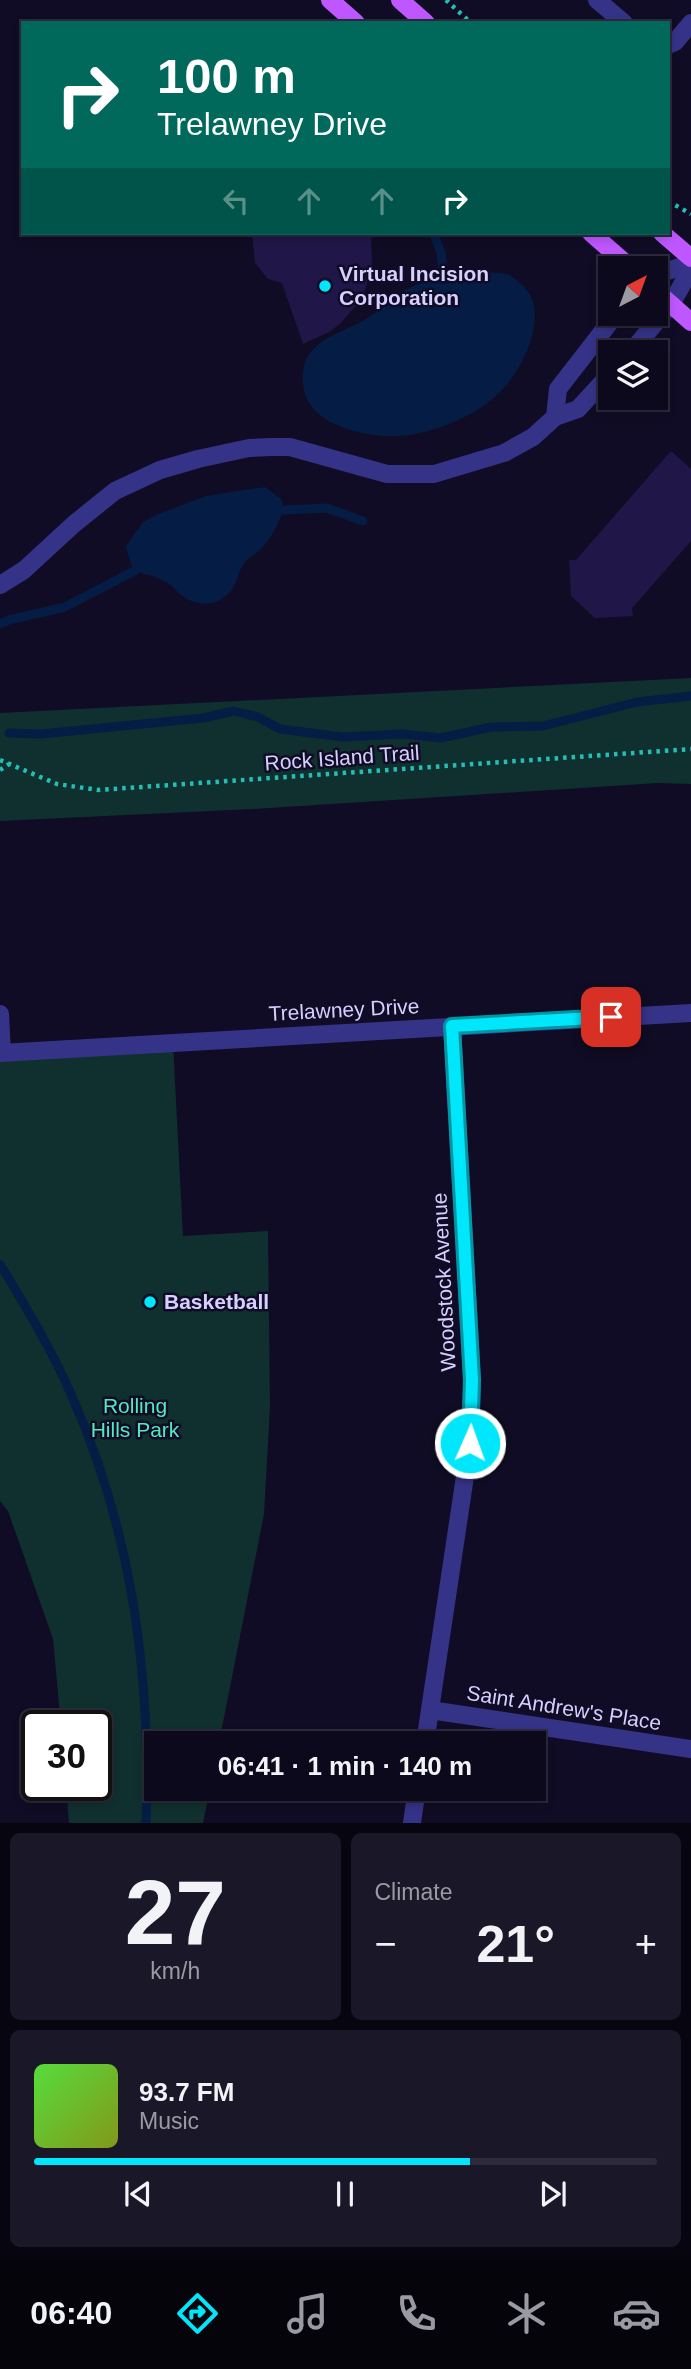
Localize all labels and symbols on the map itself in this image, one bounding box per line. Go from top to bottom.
north arrow [598,256,668,326]
place label: Virtual Incision Corporation [339,262,489,309]
marker: Virtual Incision Corporation [317,278,333,294]
street label: Rock Island Trail [264,741,420,774]
pin [581,987,641,1047]
street label: Trelawney Drive [268,994,420,1025]
street label: Woodstock Avenue [427,1192,460,1372]
place label: Basketball [164,1290,269,1313]
marker: Basketball [142,1294,158,1310]
park label: Rolling Hills Park [91,1394,180,1441]
position arrow [433,1406,507,1480]
street label: Saint Andrew's Place [465,1681,663,1734]
speed limit sign: 30 [21,1710,112,1801]

